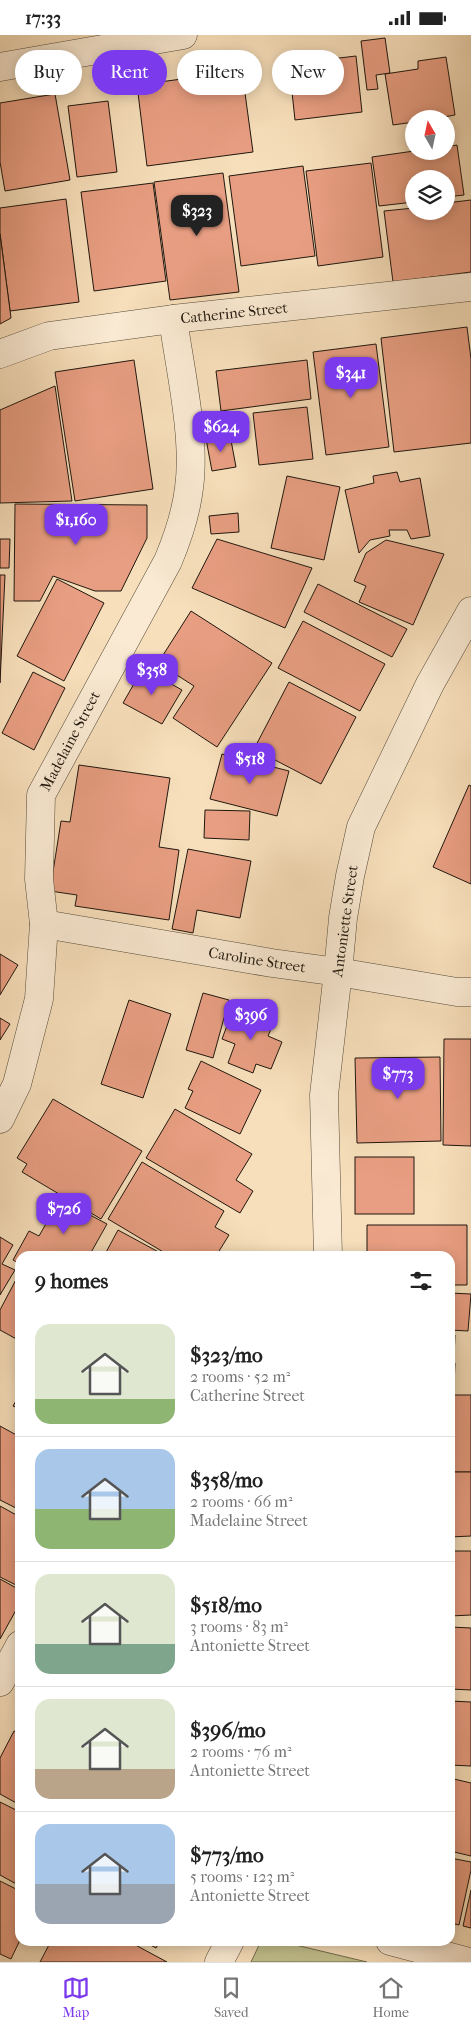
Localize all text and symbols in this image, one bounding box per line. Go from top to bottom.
text: 17:33 [25,7,61,29]
chip: Buy [15,50,82,95]
chip: Rent [92,50,167,95]
chip: Filters [177,50,262,95]
chip: New [272,50,344,95]
north arrow [405,110,455,160]
map controls [405,110,455,220]
button: layers [405,170,455,220]
pin: $323 [167,195,227,237]
text: $323 [182,201,212,220]
street label: Catherine Street [179,298,289,328]
pin: $341 [321,357,381,399]
text: $341 [336,363,366,382]
pin: $624 [191,411,251,453]
text: $624 [203,417,239,436]
pin: $1,160 [35,503,117,546]
text: $1,160 [56,510,96,529]
pin: $358 [122,653,182,696]
text: $358 [137,660,167,679]
street label: Madelaine Street [36,687,104,794]
pin: $518 [220,743,280,785]
text: $518 [235,749,265,768]
street label: Antoniette Street [328,863,362,979]
street label: Caroline Street [207,943,308,977]
pin: $396 [221,999,281,1041]
text: $396 [235,1005,267,1024]
pin: $773 [368,1057,428,1100]
text: $773 [383,1064,413,1083]
pin: $726 [34,1193,94,1235]
text: $726 [47,1199,81,1218]
icon: filters [407,1267,435,1295]
text: 9 homes [35,1269,108,1293]
text: $323/mo [190,1343,263,1367]
icon: home [75,1344,135,1404]
text: 2 rooms · 52 m² [190,1367,290,1386]
text: Catherine Street [190,1386,305,1405]
text: $358/mo [190,1468,263,1492]
icon: home [75,1469,135,1529]
text: 2 rooms · 66 m² [190,1492,292,1511]
text: Madelaine Street [190,1511,308,1530]
text: $518/mo [190,1593,262,1617]
icon: home [75,1594,135,1654]
text: 3 rooms · 83 m² [190,1617,288,1636]
text: Antoniette Street [190,1636,310,1655]
text: $396/mo [190,1718,266,1742]
icon: home [75,1719,135,1779]
text: 2 rooms · 76 m² [190,1742,291,1761]
text: Antoniette Street [190,1761,310,1780]
text: $773/mo [190,1843,264,1867]
icon: home [75,1844,135,1904]
text: 5 rooms · 123 m² [190,1867,294,1886]
text: Antoniette Street [190,1886,310,1905]
tab: Map [62,1974,90,2021]
tab: Saved [214,1974,249,2021]
tab: Home [373,1974,409,2021]

